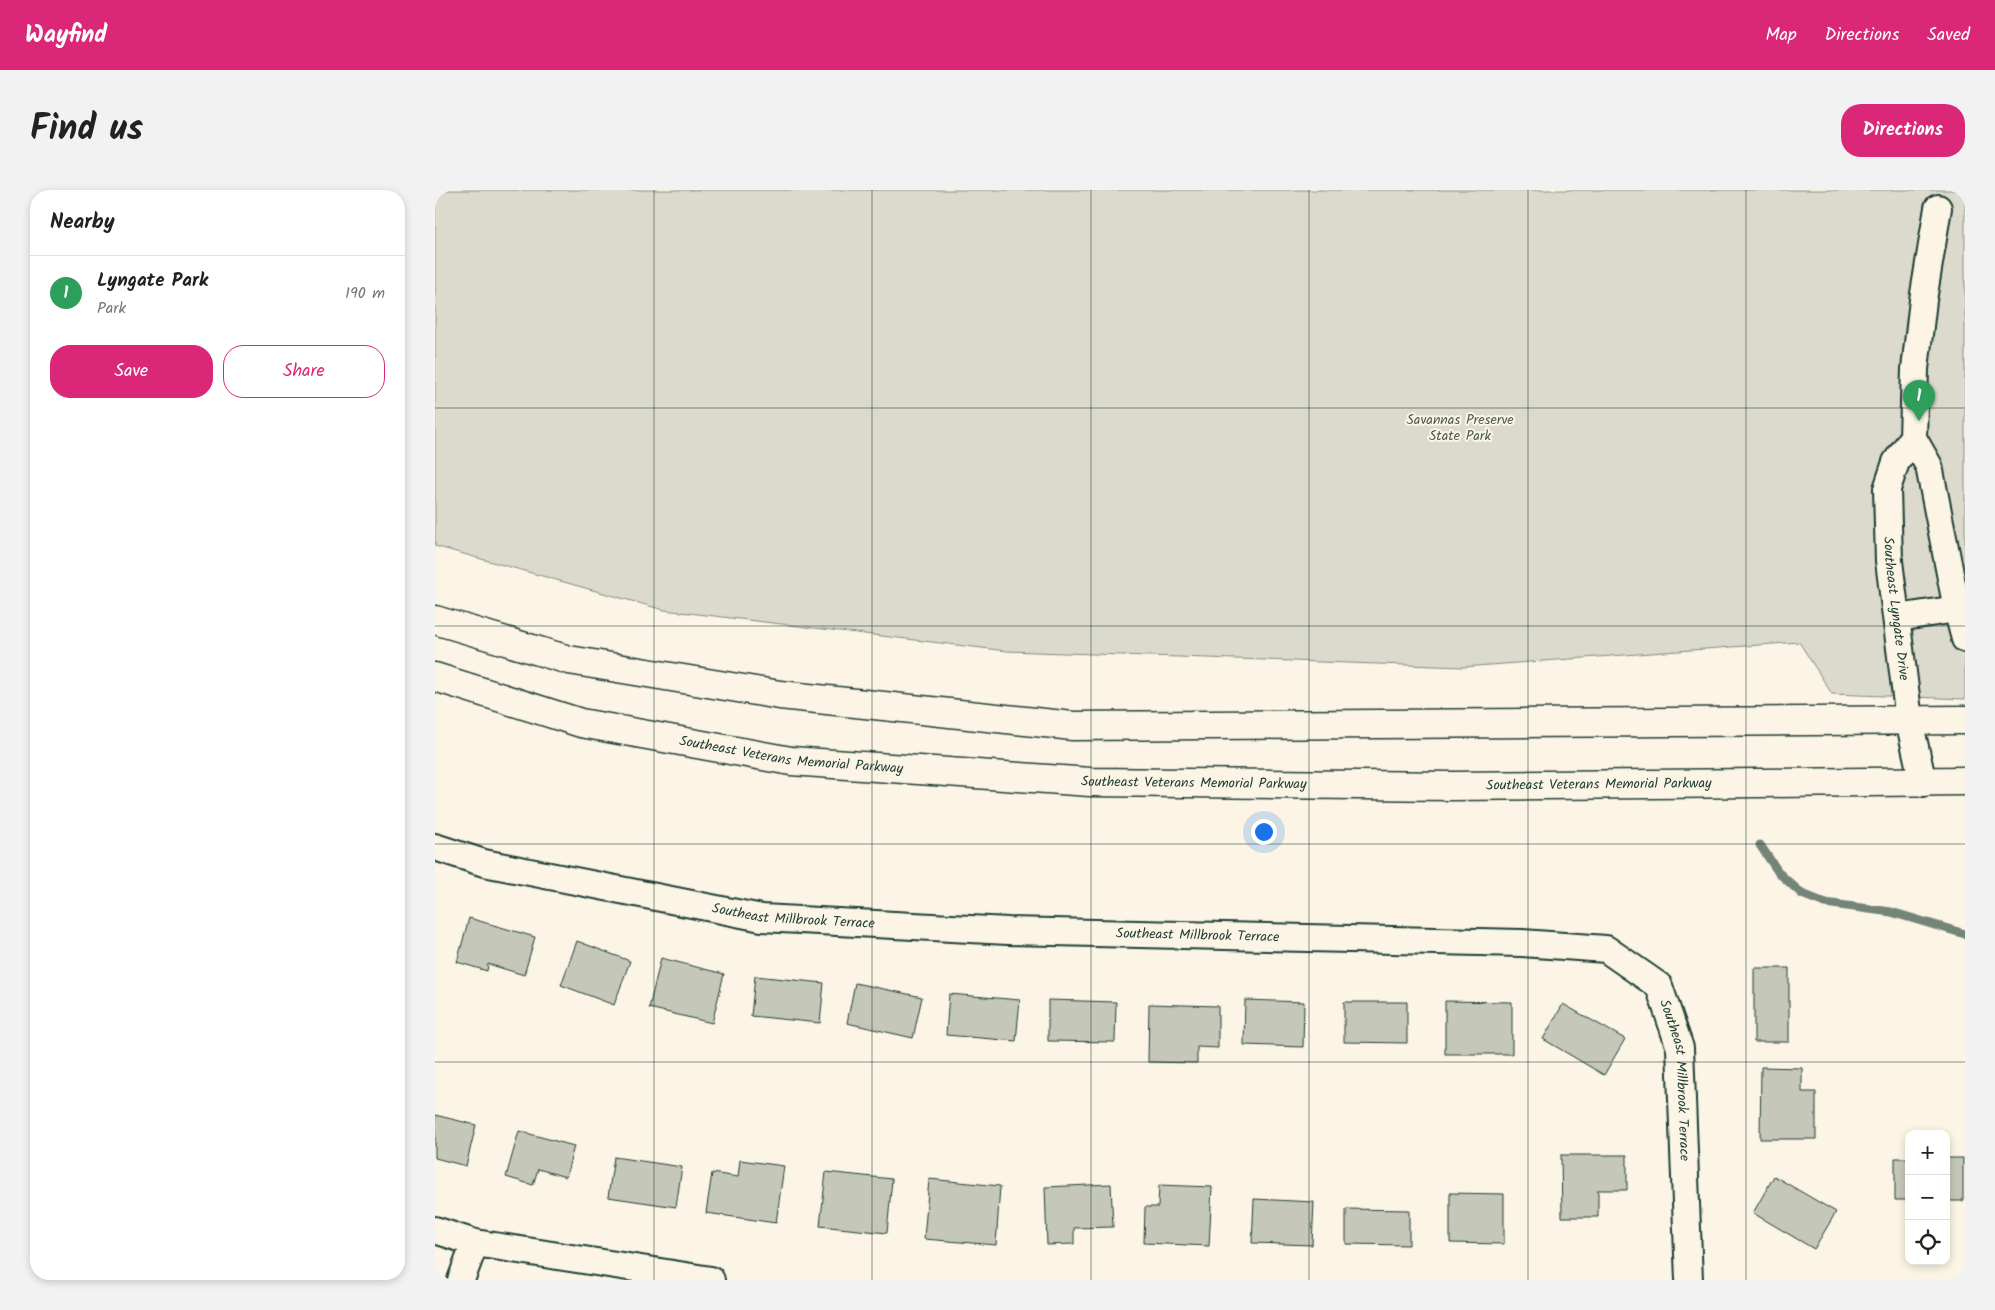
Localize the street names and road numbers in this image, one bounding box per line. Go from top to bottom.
street label: Southeast Lyngate Drive [1877,536,1915,683]
street label: Southeast Veterans Memorial Parkway [678,730,904,780]
street label: Southeast Veterans Memorial Parkway [1080,770,1307,795]
street label: Southeast Veterans Memorial Parkway [1486,772,1712,797]
street label: Southeast Millbrook Terrace [710,897,876,935]
street label: Southeast Millbrook Terrace [1116,923,1280,948]
street label: Southeast Millbrook Terrace [1653,997,1695,1162]

